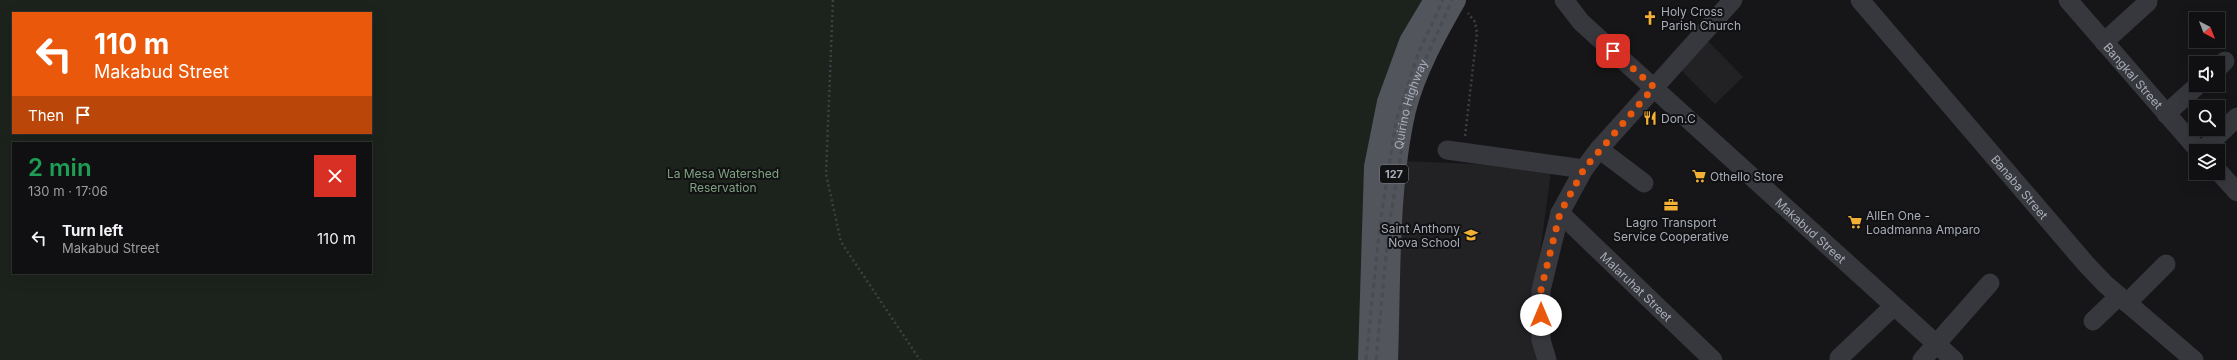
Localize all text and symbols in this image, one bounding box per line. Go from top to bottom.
place label: Holy Cross Parish Church [1661,4,1741,33]
church icon: Holy Cross Parish Church [1642,10,1658,26]
north arrow [2189,12,2225,48]
map controls [2189,12,2225,180]
text: 110 m [94,27,169,61]
icon: left [28,28,80,80]
pin [1596,34,1630,68]
street label: Bangkal Street [2101,39,2166,112]
icon: arrive [1602,40,1624,62]
street label: Quirino Highway [1390,56,1430,150]
button: sound [2189,56,2225,92]
text: Makabud Street [94,61,229,82]
button: search [2189,100,2225,136]
icon: arrive [72,104,94,126]
text: Then [28,106,64,125]
restaurant icon: Don.C [1642,110,1658,126]
place label: Don.C [1661,111,1696,126]
button: layers [2189,144,2225,180]
street label: Banaba Street [1988,152,2052,222]
text: 2 min [28,153,92,182]
button: close [314,155,356,197]
road number: 127 [1380,165,1408,183]
park label: La Mesa Watershed Reservation [667,166,779,195]
supermarket icon: Othello Store [1691,168,1707,184]
place label: Othello Store [1710,169,1784,184]
text: 130 m · 17:06 [28,183,108,199]
street label: Makabud Street [1772,195,1849,266]
office icon: Lagro Transport Service Cooperative [1663,197,1679,213]
place label: AllEn One - Loadmanna Amparo [1866,208,1980,237]
supermarket icon: AllEn One - Loadmanna Amparo [1847,214,1863,230]
place label: Lagro Transport Service Cooperative [1613,215,1729,244]
text: Turn left [62,221,123,240]
place label: Saint Anthony Nova School [1381,221,1460,250]
icon: left [28,227,50,249]
school or university icon: Saint Anthony Nova School [1463,227,1479,243]
text: 110 m [317,229,356,248]
text: Makabud Street [62,240,159,256]
street label: Malaruhat Street [1597,248,1676,324]
position arrow [1520,294,1562,336]

